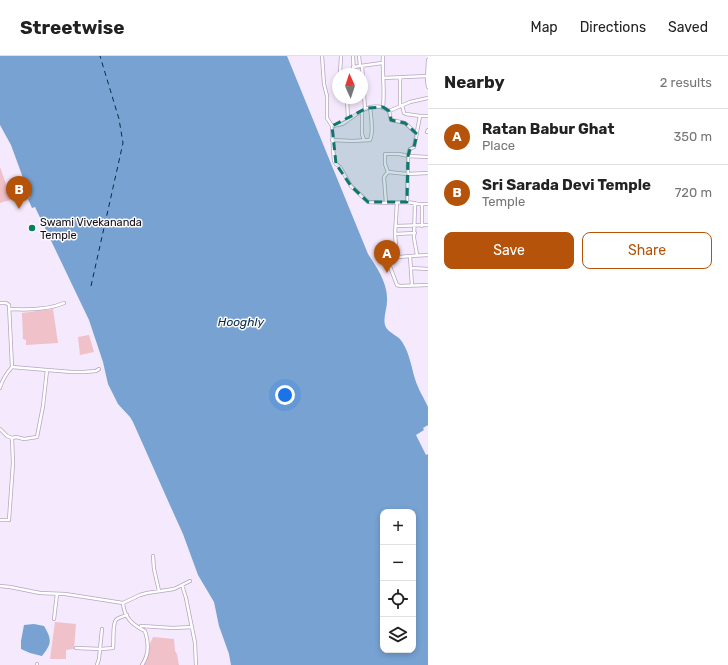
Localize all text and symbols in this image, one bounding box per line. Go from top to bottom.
text: Streetwise [20,16,125,39]
text: Map [531,19,558,36]
text: Directions [580,19,646,36]
text: Saved [668,19,708,36]
north arrow [332,68,368,104]
text: Nearby [444,72,505,92]
text: 2 results [660,75,712,90]
text: Ratan Babur Ghat [482,120,614,138]
text: A [452,129,462,144]
text: 350 m [673,129,712,144]
text: Place [482,138,515,153]
pin: B [6,176,32,209]
text: Sri Sarada Devi Temple [482,176,651,194]
text: B [452,185,462,200]
text: 720 m [675,185,712,200]
text: Temple [482,194,525,209]
place label: Swami Vivekananda Temple [40,216,142,242]
marker: Swami Vivekananda Temple [27,223,37,233]
button: Save [444,232,574,269]
button: Share [582,232,712,269]
pin: A [374,240,400,273]
water label: Hooghly [218,315,265,329]
your location [275,385,295,405]
map controls [380,509,416,653]
button: + [380,509,416,545]
button: − [380,545,416,581]
button: locate [380,581,416,617]
button: layers [380,617,416,653]

